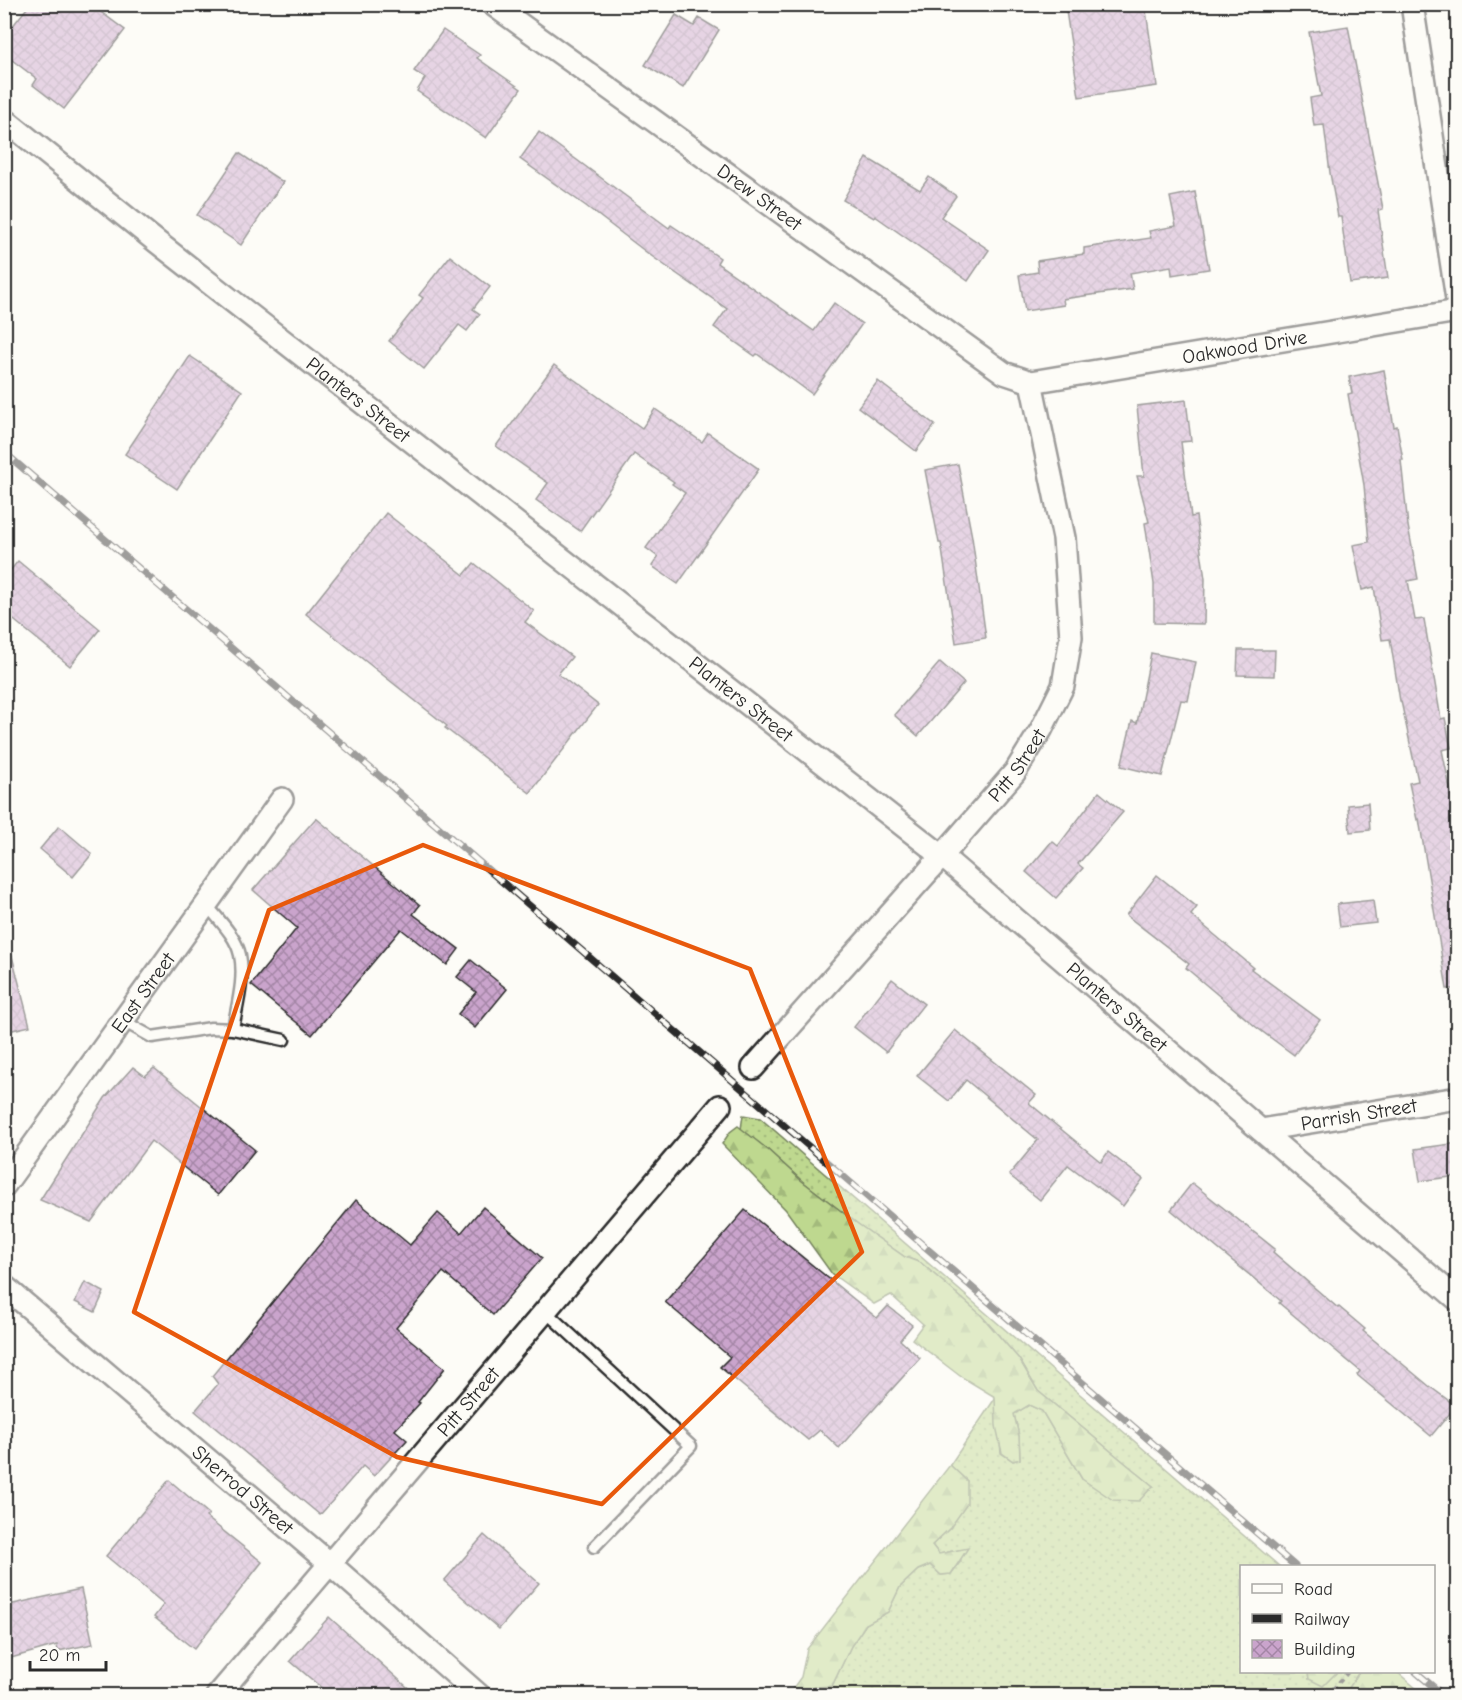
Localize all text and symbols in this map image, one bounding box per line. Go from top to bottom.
street label: Drew Street [713,159,807,236]
street label: Oakwood Drive [1181,325,1309,369]
street label: Planters Street [302,352,416,448]
street label: Planters Street [684,652,798,748]
street label: Pitt Street [984,724,1052,807]
street label: East Street [107,947,181,1038]
street label: Planters Street [1062,958,1173,1057]
street label: Parrish Street [1299,1094,1420,1135]
street label: Pitt Street [432,1361,505,1441]
street label: Sherrod Street [187,1441,299,1540]
legend [1240,1565,1435,1673]
text: Road [1294,1579,1333,1600]
text: Railway [1294,1609,1351,1630]
scale bar [30,1634,106,1672]
text: Building [1294,1639,1356,1660]
text: 20 m [39,1645,80,1666]

